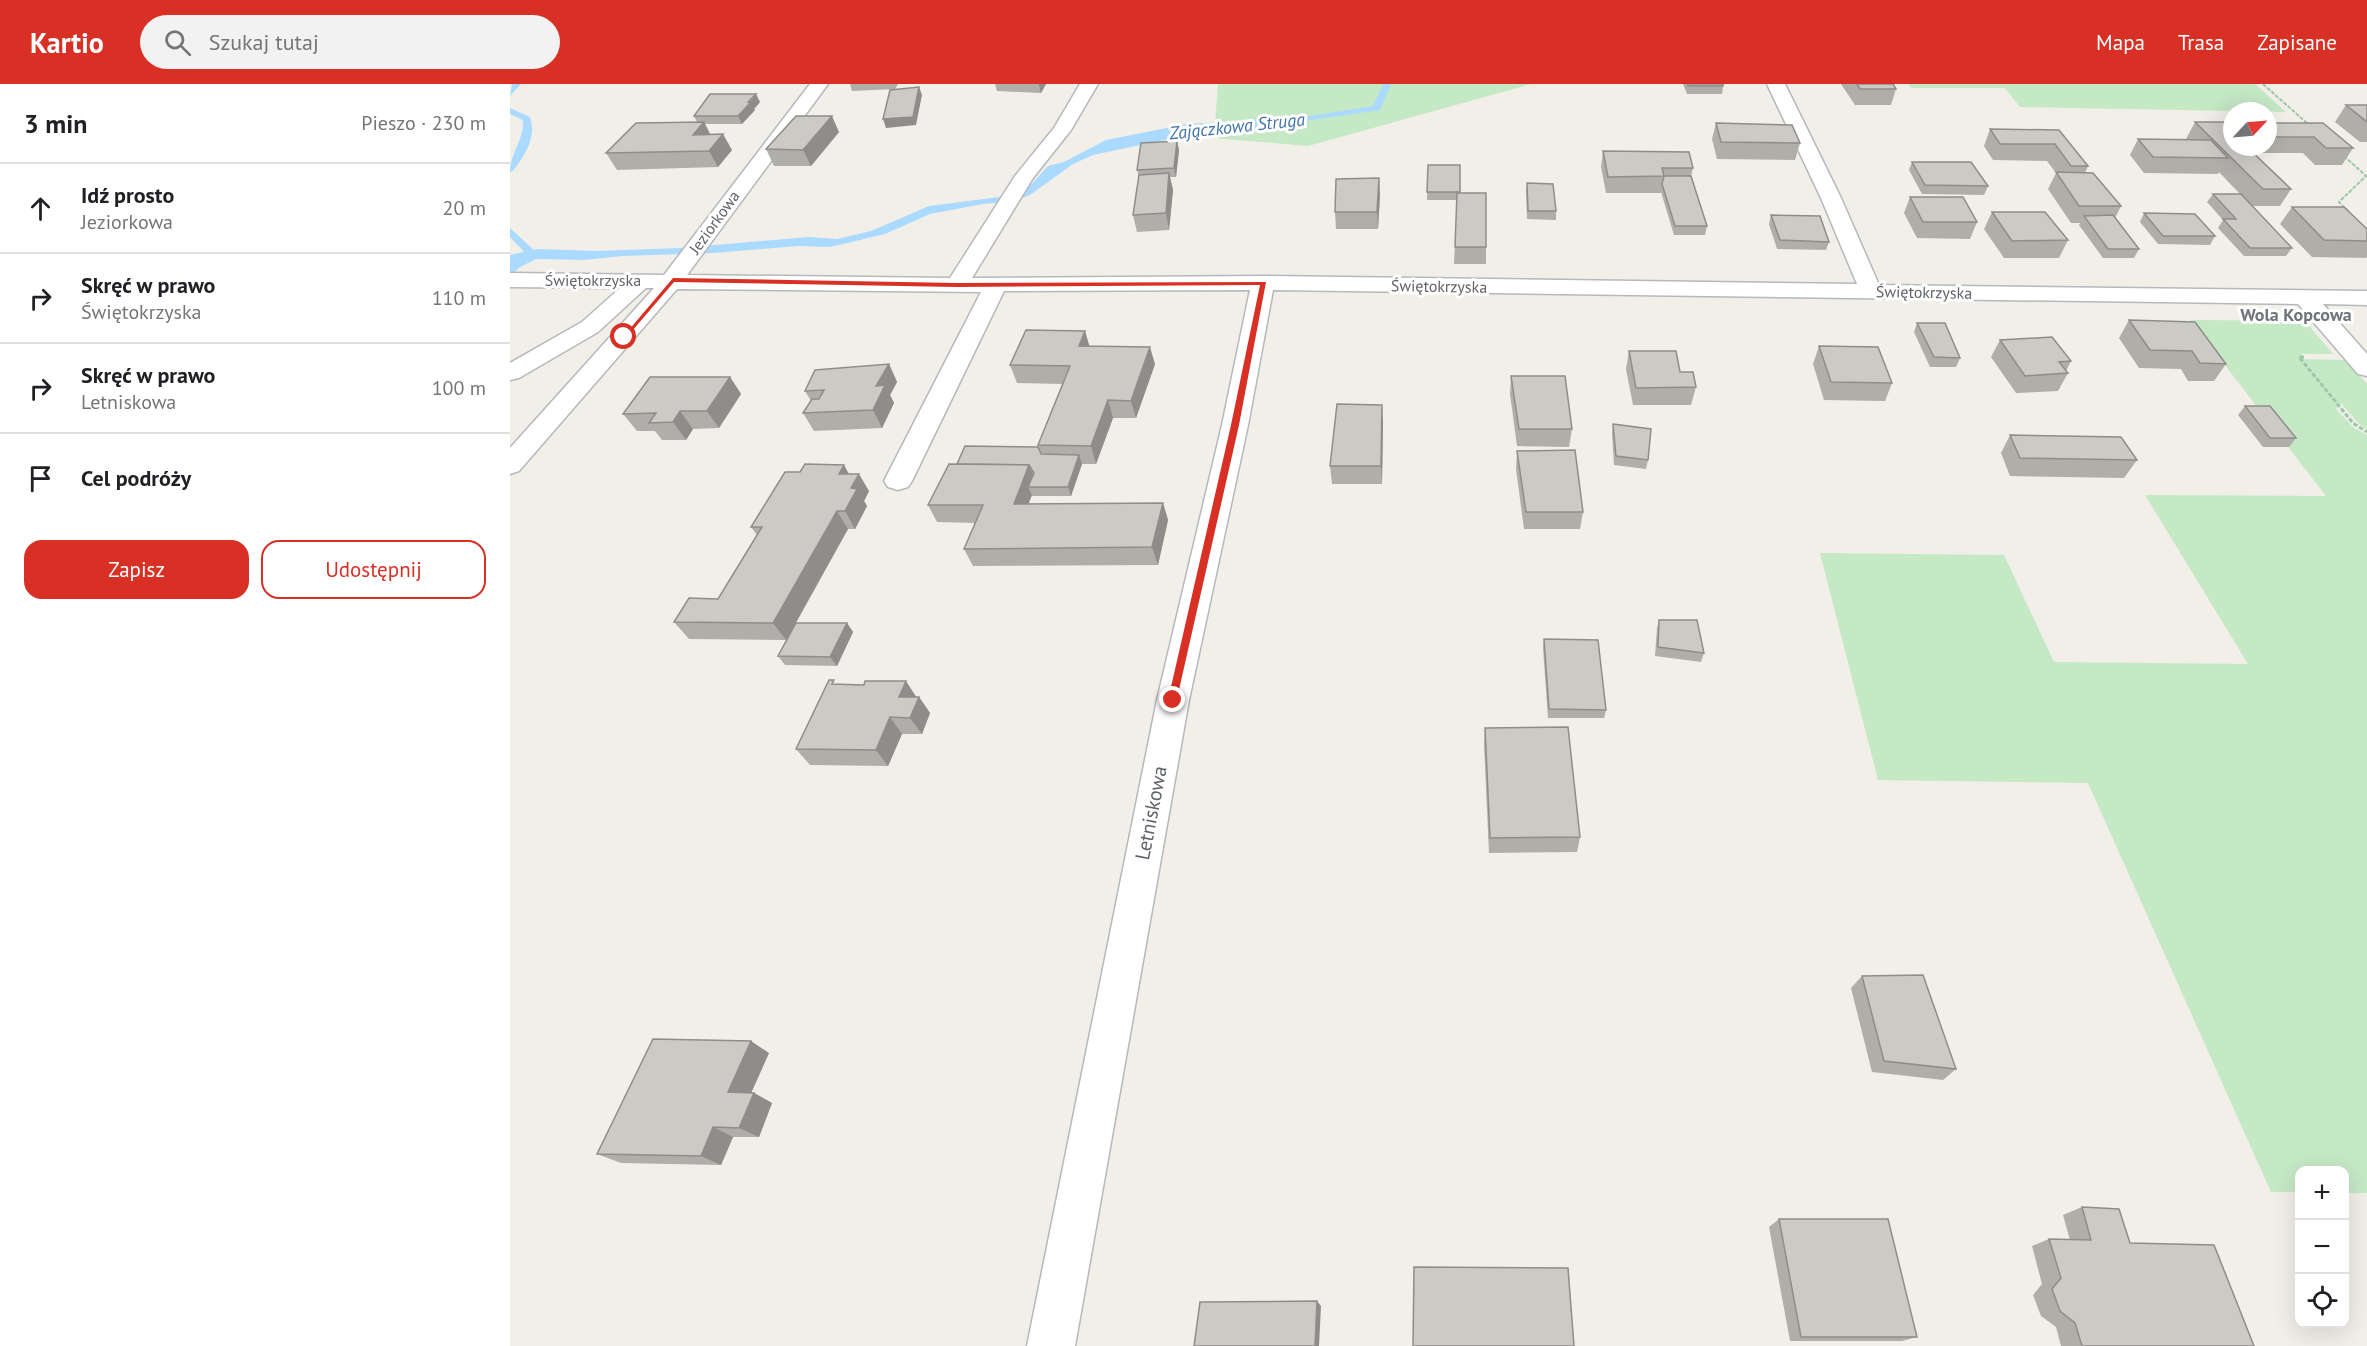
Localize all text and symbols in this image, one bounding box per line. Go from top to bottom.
search box [140,15,560,69]
text: Kartio [30,24,104,61]
icon: search [161,26,194,59]
text: Szukaj tutaj [209,28,319,56]
text: Mapa [2096,29,2145,56]
text: Trasa [2178,29,2224,56]
text: Zapisane [2257,29,2337,56]
north arrow [2223,102,2277,156]
text: 3 min [24,107,87,140]
water label: Zajączkowa Struga [1167,107,1306,145]
text: Pieszo · 230 m [361,110,486,136]
text: Idź prosto [81,181,174,209]
street label: Jeziorkowa [684,186,744,258]
icon: ahead [24,192,57,225]
text: 20 m [443,195,486,221]
text: Jeziorkowa [81,209,173,235]
street label: Świętokrzyska [545,270,641,290]
text: Skręć w prawo [81,271,215,299]
street label: Świętokrzyska [1391,275,1487,297]
street label: Świętokrzyska [1876,281,1972,303]
icon: right [24,282,57,315]
text: 110 m [432,285,486,311]
text: Świętokrzyska [81,299,201,325]
district label: Wola Kopcowa [2240,303,2352,326]
route start [610,323,636,349]
text: Skręć w prawo [81,361,215,389]
icon: right [24,372,57,405]
text: 100 m [432,375,486,401]
text: Letniskowa [81,389,176,415]
icon: arrive [24,462,57,495]
text: Cel podróży [81,464,191,492]
button: Zapisz [24,540,249,599]
button: Udostępnij [261,540,486,599]
route end [1159,686,1185,712]
street label: Letniskowa [1129,764,1173,862]
map controls [2295,1166,2349,1328]
button: + [2295,1166,2349,1220]
button: − [2295,1220,2349,1274]
button: locate [2295,1274,2349,1328]

